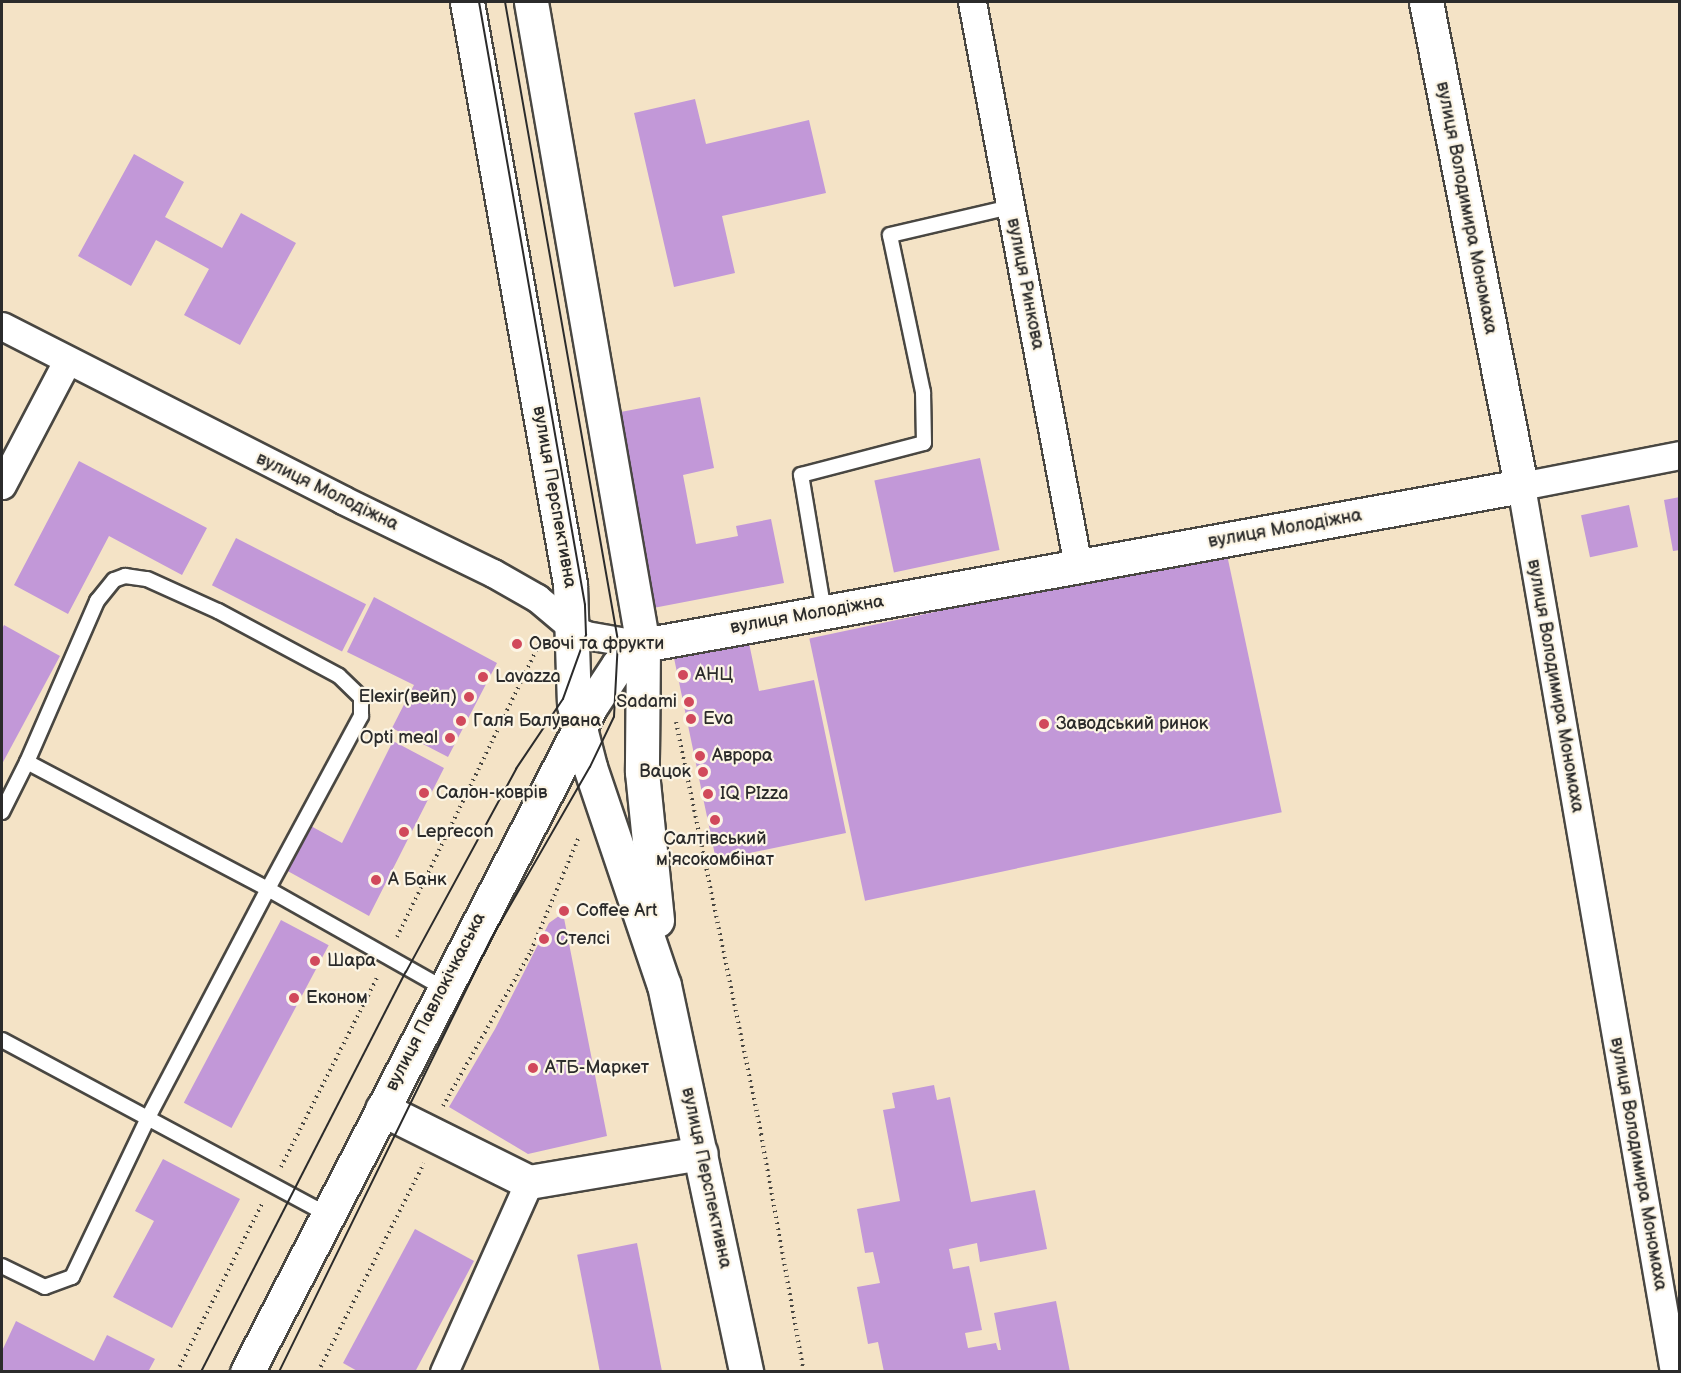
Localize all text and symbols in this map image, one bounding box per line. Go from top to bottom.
street label: вулиця Володимира Мономаха [1431,80,1501,336]
street label: вулиця Ринкова [1002,216,1048,352]
street label: вулиця Перспективна [527,404,581,590]
street label: вулиця Молодіжна [252,448,402,536]
street label: вулиця Молодіжна [1207,505,1363,553]
street label: вулиця Володимира Мономаха [1522,558,1588,814]
street label: вулиця Молодіжна [729,591,885,639]
place label: Овочі та фрукти [529,633,664,655]
marker: Овочі та фрукти [510,637,524,651]
place label: АНЦ [695,664,733,686]
place label: Lavazza [495,666,561,688]
marker: АНЦ [676,668,690,682]
marker: Lavazza [476,670,490,684]
place label: Elexir(вейп) [358,686,457,708]
marker: Elexir(вейп) [462,690,476,704]
place label: Sadami [616,691,677,713]
marker: Sadami [682,695,696,709]
place label: Eva [703,708,733,730]
place label: Галя Балувана [473,710,601,732]
marker: Eva [684,712,698,726]
place label: Заводський ринок [1056,713,1208,735]
marker: Галя Балувана [454,714,468,728]
marker: Заводський ринок [1037,717,1051,731]
place label: Opti meal [360,727,438,749]
marker: Opti meal [443,731,457,745]
place label: Аврора [712,745,773,767]
marker: Аврора [693,749,707,763]
place label: Вацок [639,761,691,783]
marker: Вацок [696,765,710,779]
place label: Салон-коврів [436,782,547,804]
place label: IQ PIzza [720,783,789,805]
marker: Салон-коврів [417,786,431,800]
marker: IQ PIzza [701,787,715,801]
marker: Салтівський м'ясокомбінат [708,813,722,827]
place label: Leprecon [416,821,494,843]
marker: Leprecon [397,825,411,839]
place label: Салтівський м'ясокомбінат [656,829,774,872]
place label: А Банк [388,869,447,891]
marker: А Банк [369,873,383,887]
place label: Coffee Art [576,900,657,922]
marker: Coffee Art [557,904,571,918]
street label: вулиця Павлокічкаська [382,909,490,1095]
place label: Стелсі [556,928,610,950]
marker: Стелсі [537,932,551,946]
place label: Шара [327,950,376,972]
marker: Шара [308,954,322,968]
place label: Економ [306,987,368,1009]
marker: Економ [287,991,301,1005]
street label: вулиця Володимира Мономаха [1605,1036,1671,1292]
place label: АТБ-Маркет [545,1057,649,1079]
marker: АТБ-Маркет [526,1061,540,1075]
street label: вулиця Перспективна [676,1085,736,1271]

